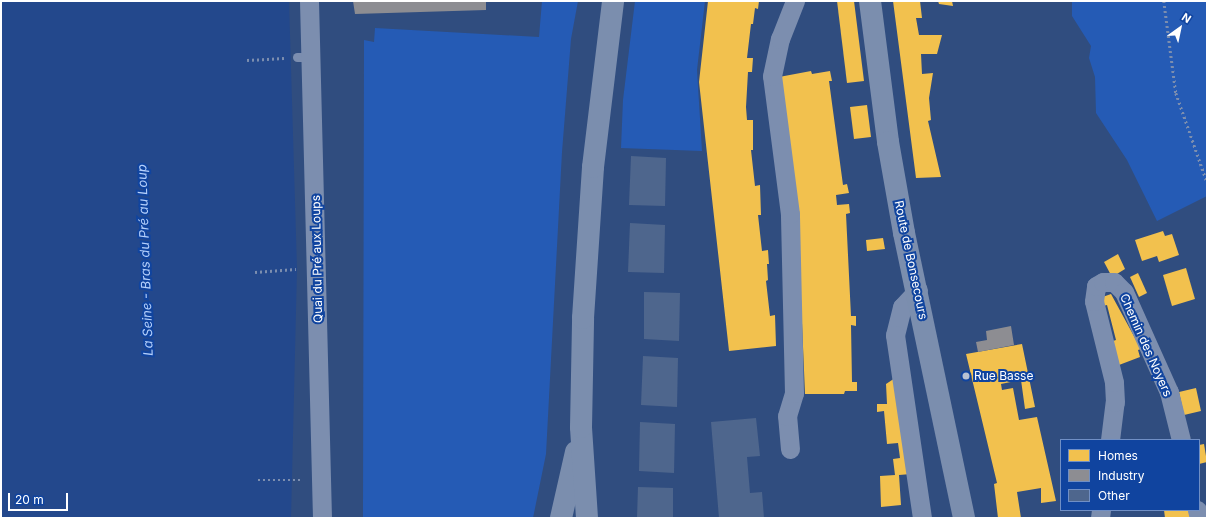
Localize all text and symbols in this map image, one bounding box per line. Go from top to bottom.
north arrow [1160,8,1200,48]
text: N [1179,10,1194,26]
water label: La Seine - Bras du Pré au Loup [134,164,156,356]
street label: Quai du Pré aux Loups [309,195,325,323]
street label: Route de Bonsecours [891,199,931,321]
street label: Chemin des Noyers [1117,291,1175,399]
place label: Rue Basse [974,369,1033,383]
marker: Rue Basse [961,371,971,381]
legend [1060,439,1200,511]
text: Homes [1098,448,1138,463]
text: Industry [1098,468,1144,483]
scale bar [10,485,70,511]
text: Other [1098,488,1130,503]
text: 20 m [15,492,44,507]

